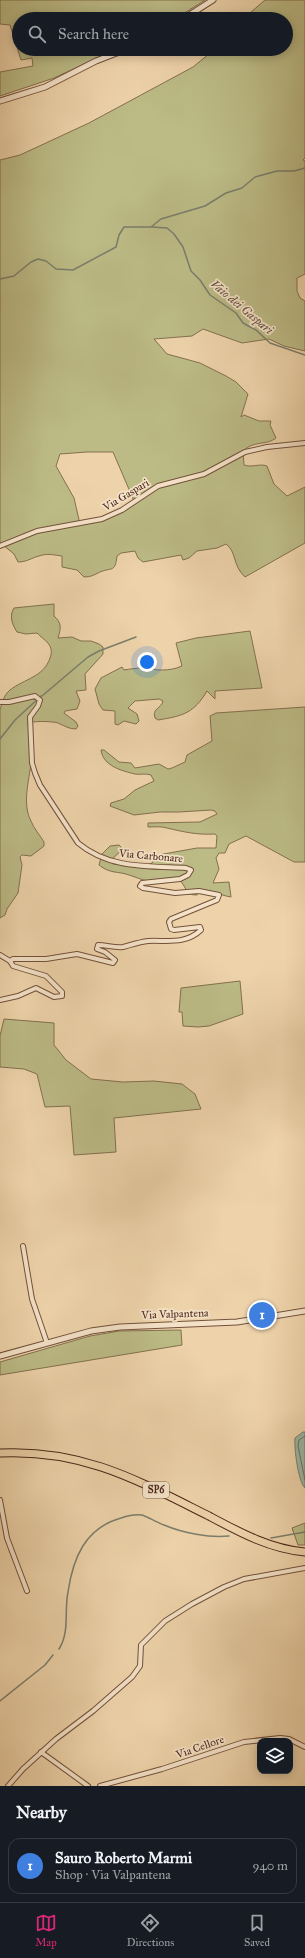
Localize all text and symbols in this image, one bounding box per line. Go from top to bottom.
search box [12,12,293,56]
icon: search [26,23,48,45]
text: Search here [58,25,129,43]
water label: Vaio dei Gaspari [207,277,276,338]
street label: Via Gaspari [100,476,152,514]
your location [137,652,157,672]
street label: Via Carbonare [117,847,184,865]
pin: 1 [249,1300,275,1330]
street label: Via Valpantena [140,1306,209,1322]
road number: SP6 [143,1482,169,1498]
street label: Via Cellore [173,1733,226,1762]
map controls [257,1738,293,1774]
button: layers [257,1738,293,1774]
text: Nearby [16,1802,67,1823]
text: Sauro Roberto Marmi [55,1849,192,1867]
text: 1 [27,1858,33,1874]
text: 940 m [252,1858,288,1874]
text: Shop · Via Valpantena [55,1867,171,1883]
tab: Map [35,1912,57,1949]
tab: Directions [127,1912,174,1949]
tab: Saved [244,1912,270,1949]

